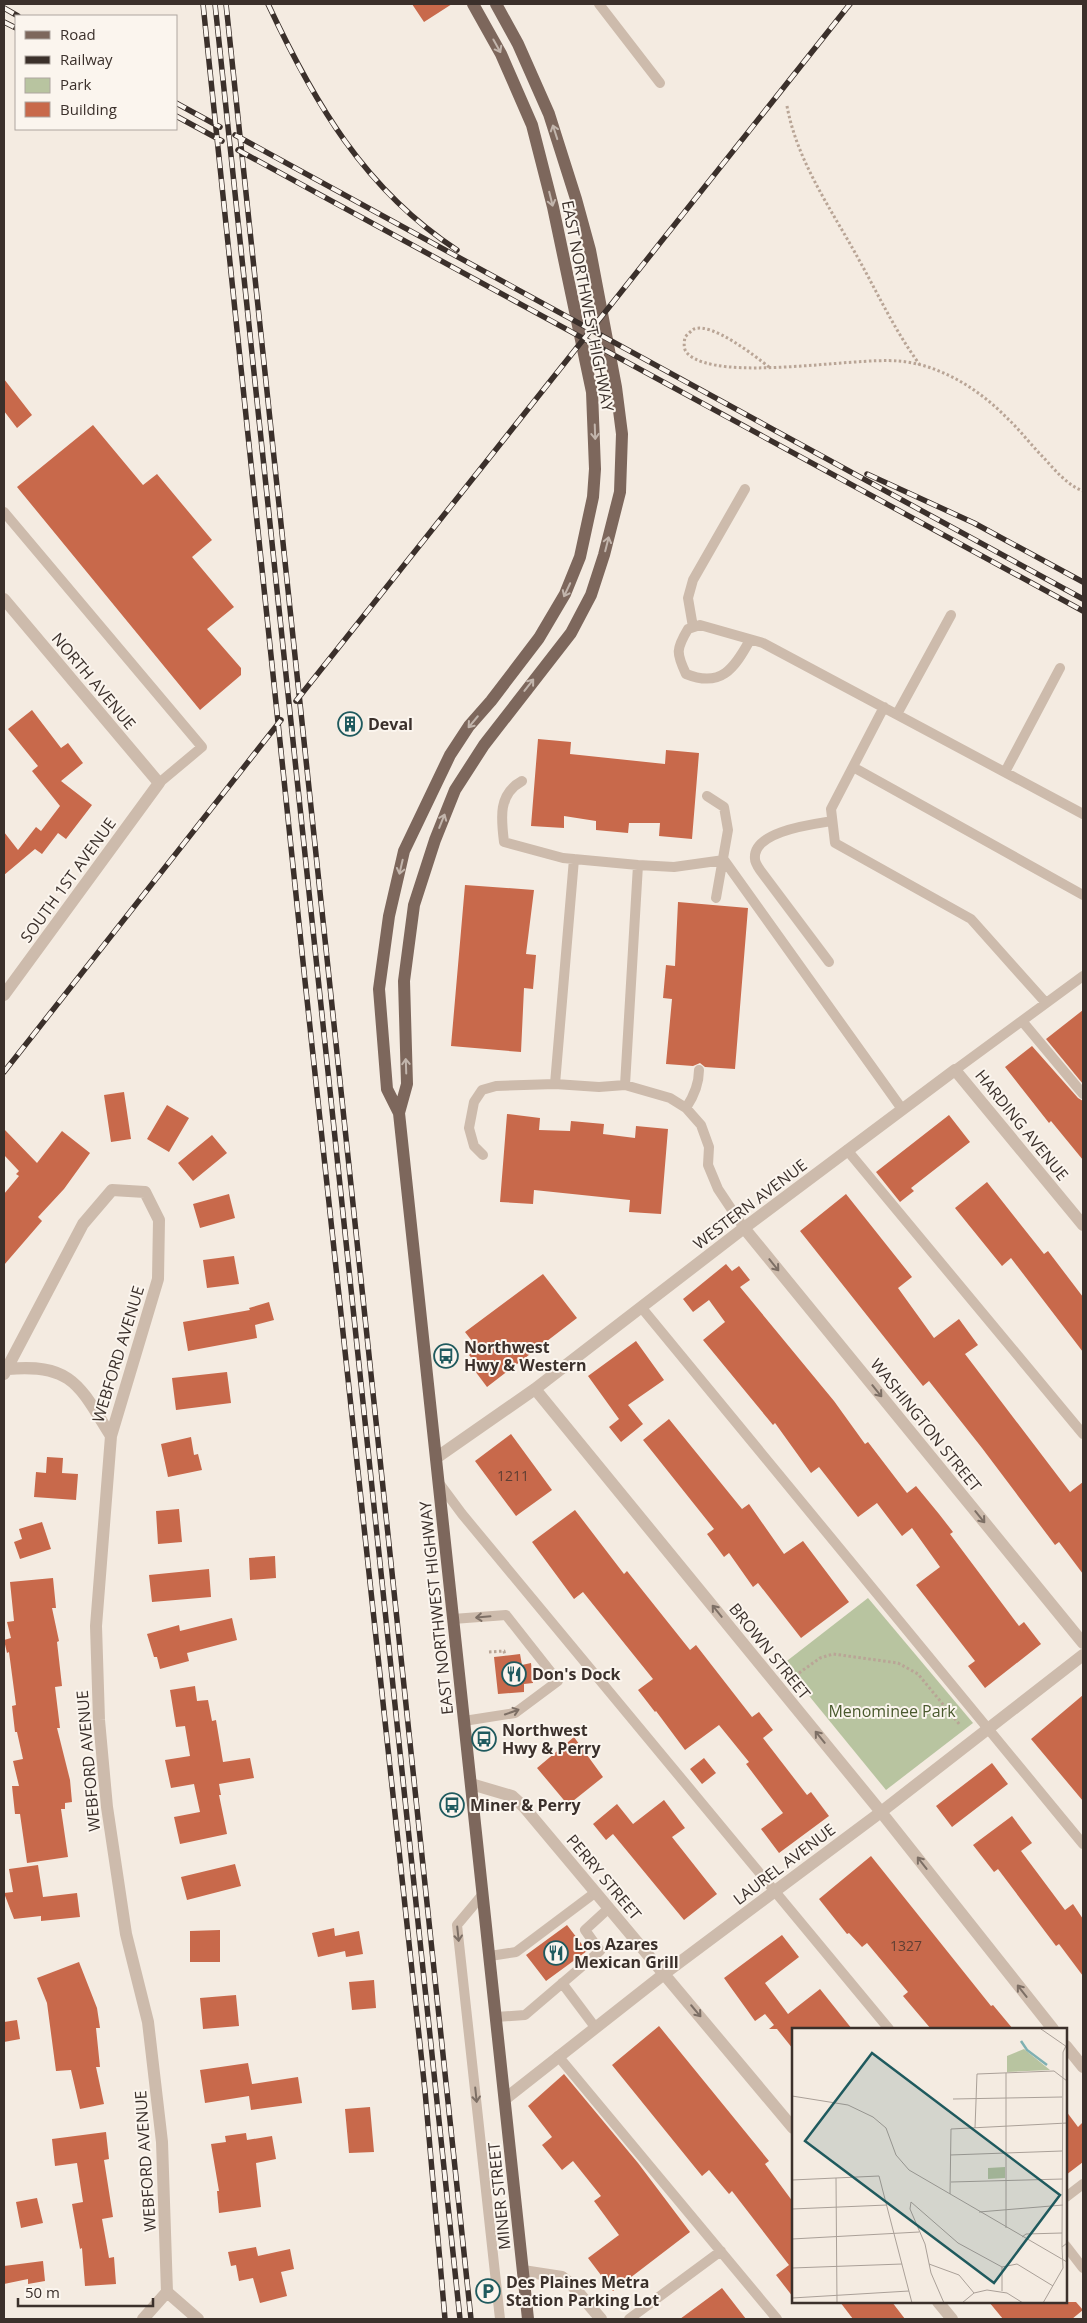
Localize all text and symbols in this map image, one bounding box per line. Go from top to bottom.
legend [15,15,178,130]
text: Road [60,24,96,44]
one-way arrow [492,39,502,53]
text: Railway [60,49,113,69]
text: Park [60,74,91,94]
text: Building [60,99,117,119]
one-way arrow [550,125,559,140]
one-way arrow [547,190,556,206]
street label: EAST NORTHWEST HIGHWAY [557,199,619,414]
one-way arrow [590,423,599,439]
one-way arrow [603,537,612,553]
one-way arrow [561,582,571,597]
street label: NORTH AVENUE [47,628,141,734]
one-way arrow [524,679,535,692]
building icon: Deval [337,711,363,737]
place label: Deval [368,713,413,735]
one-way arrow [467,716,479,729]
street label: SOUTH 1ST AVENUE [15,813,121,947]
one-way arrow [438,814,448,829]
one-way arrow [396,858,405,874]
one-way arrow [401,1058,411,1074]
street label: HARDING AVENUE [970,1065,1074,1185]
street label: WESTERN AVENUE [689,1154,811,1254]
one-way arrow [769,1259,780,1272]
street label: WEBFORD AVENUE [87,1283,149,1425]
place label: Northwest Hwy & Western [464,1336,586,1376]
bus stop icon: Northwest Hwy & Western [433,1343,459,1369]
street label: WASHINGTON STREET [865,1354,987,1496]
one-way arrow [872,1384,883,1397]
house number: 1211 [497,1466,529,1485]
street label: EAST NORTHWEST HIGHWAY [414,1500,458,1716]
one-way arrow [975,1510,986,1523]
street label: BROWN STREET [724,1598,816,1704]
one-way arrow [711,1605,722,1618]
one-way arrow [476,1612,492,1621]
restaurant icon: Don's Dock [501,1661,527,1687]
place label: Don's Dock [532,1663,621,1685]
street label: WEBFORD AVENUE [71,1690,105,1832]
park label: Menominee Park [828,1700,956,1722]
one-way arrow [504,1707,519,1716]
place label: Northwest Hwy & Perry [502,1719,601,1759]
bus stop icon: Northwest Hwy & Perry [471,1726,497,1752]
one-way arrow [814,1731,825,1744]
bus stop icon: Miner & Perry [439,1792,465,1818]
place label: Miner & Perry [470,1794,582,1816]
street label: LAUREL AVENUE [728,1818,840,1910]
street label: PERRY STREET [562,1830,646,1925]
one-way arrow [916,1857,927,1870]
one-way arrow [454,1925,463,1941]
place label: Los Azares Mexican Grill [574,1933,679,1973]
house number: 1327 [890,1936,922,1955]
restaurant icon: Los Azares Mexican Grill [543,1940,569,1966]
one-way arrow [1017,1985,1028,1998]
one-way arrow [690,2004,701,2017]
inset map [792,2028,1067,2303]
one-way arrow [471,2087,481,2103]
street label: WEBFORD AVENUE [129,2090,161,2232]
street label: MINER STREET [482,2141,516,2251]
place label: Des Plaines Metra Station Parking Lot [506,2271,659,2311]
scale bar [18,2276,152,2308]
parking icon: Des Plaines Metra Station Parking Lot [475,2278,501,2304]
text: 50 m [25,2282,60,2302]

